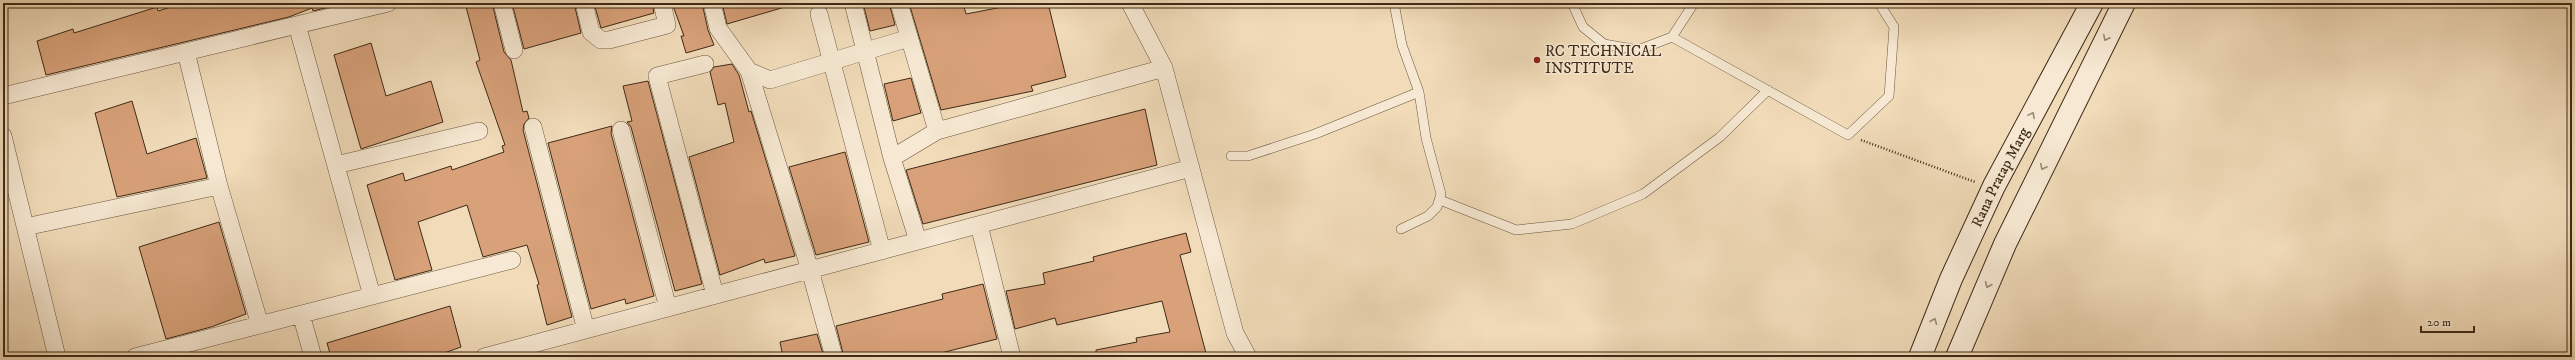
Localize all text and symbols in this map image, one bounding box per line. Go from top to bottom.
one-way arrow [2103,33,2111,41]
place label: RC TECHNICAL INSTITUTE [1545,42,1661,78]
marker: RC TECHNICAL INSTITUTE [1532,55,1542,65]
one-way arrow [2027,112,2035,119]
street label: Rana Pratap Marg [1967,123,2034,230]
one-way arrow [2040,163,2048,170]
one-way arrow [1985,280,1993,288]
scale bar [2421,308,2474,334]
text: 20 m [2427,315,2451,330]
one-way arrow [1930,317,1938,324]

